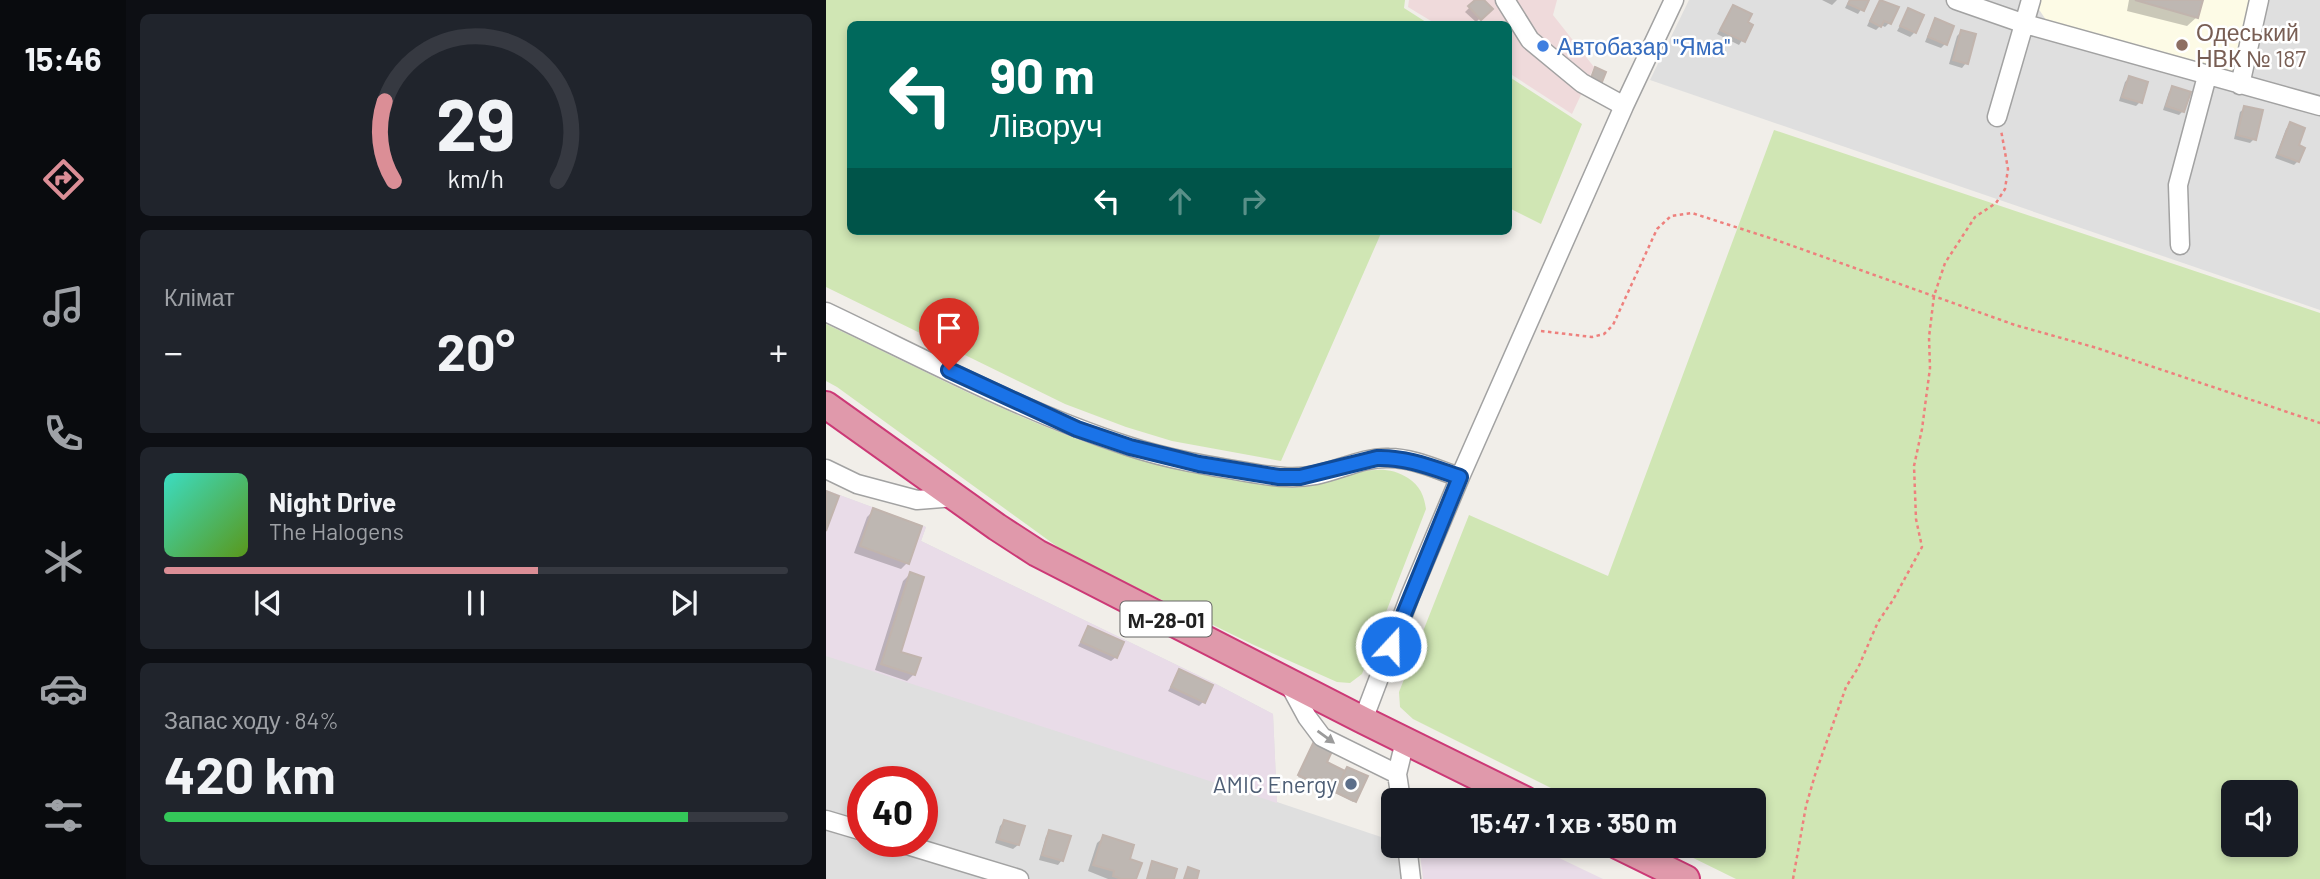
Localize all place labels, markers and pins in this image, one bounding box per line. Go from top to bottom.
place label: Одеський НВК № 187 [2196,18,2306,72]
place label: Автобазар "Яма" [1557,32,1730,60]
marker: Одеський НВК № 187 [2174,37,2190,53]
marker: Автобазар "Яма" [1535,38,1551,54]
pin [919,298,979,370]
place label: AMIC Energy [1213,770,1337,798]
marker: AMIC Energy [1343,776,1359,792]

